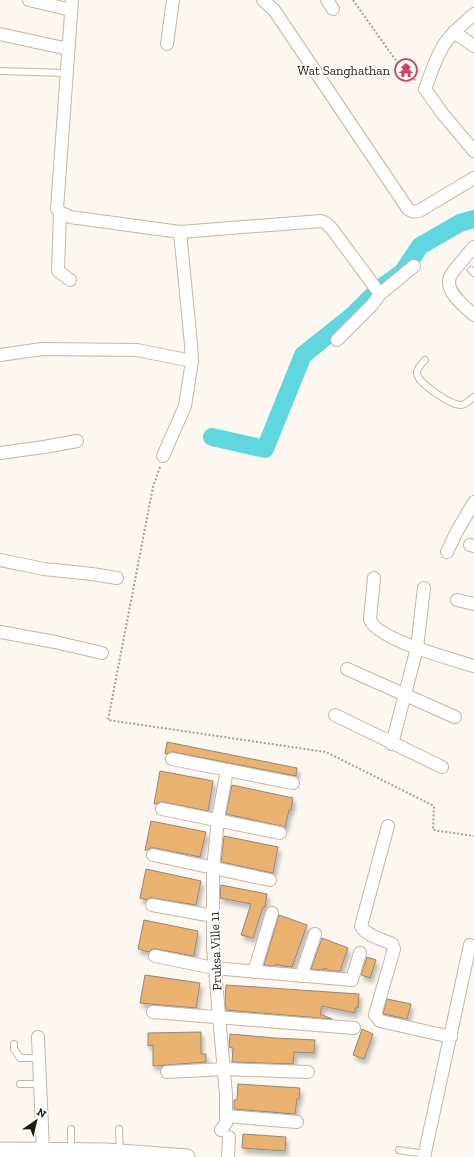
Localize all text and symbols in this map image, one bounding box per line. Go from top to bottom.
temple icon: Wat Sanghathan [393,57,419,83]
place label: Wat Sanghathan [297,63,391,78]
street label: Pruksa Ville 11 [207,911,224,991]
north arrow [16,1101,56,1141]
text: N [34,1105,49,1121]

